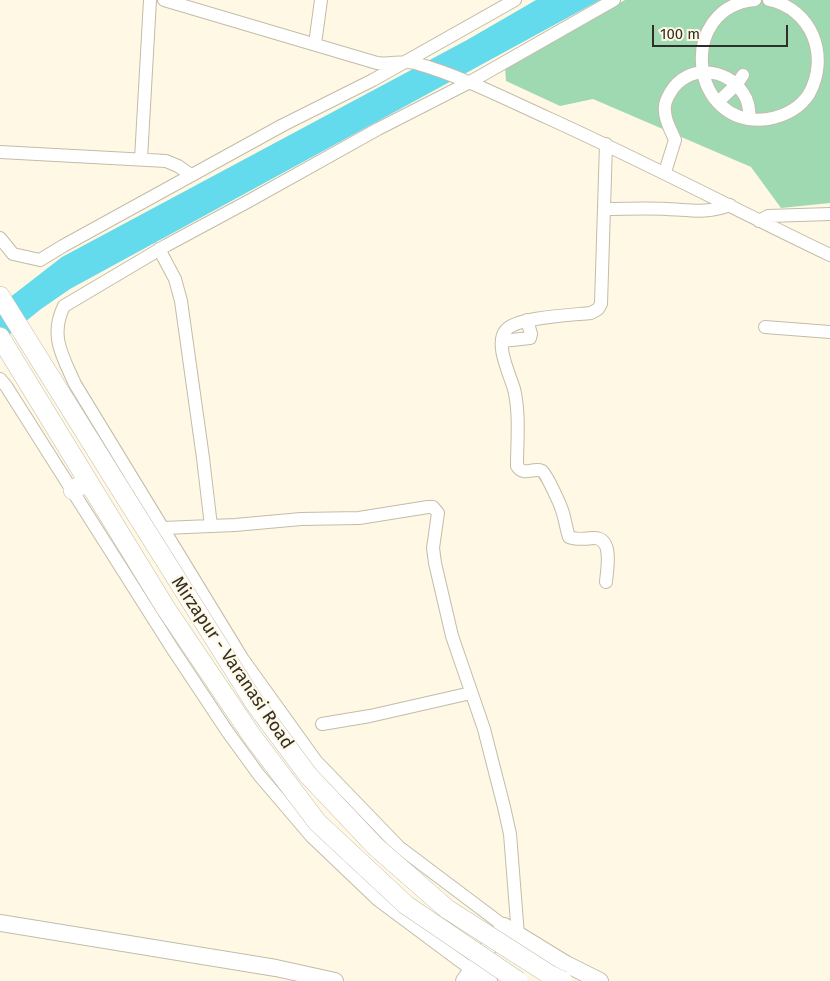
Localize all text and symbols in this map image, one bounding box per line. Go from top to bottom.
scale bar [655,15,791,47]
text: 100 m [660,25,700,43]
street label: Mirzapur - Varanasi Road [166,573,298,753]

